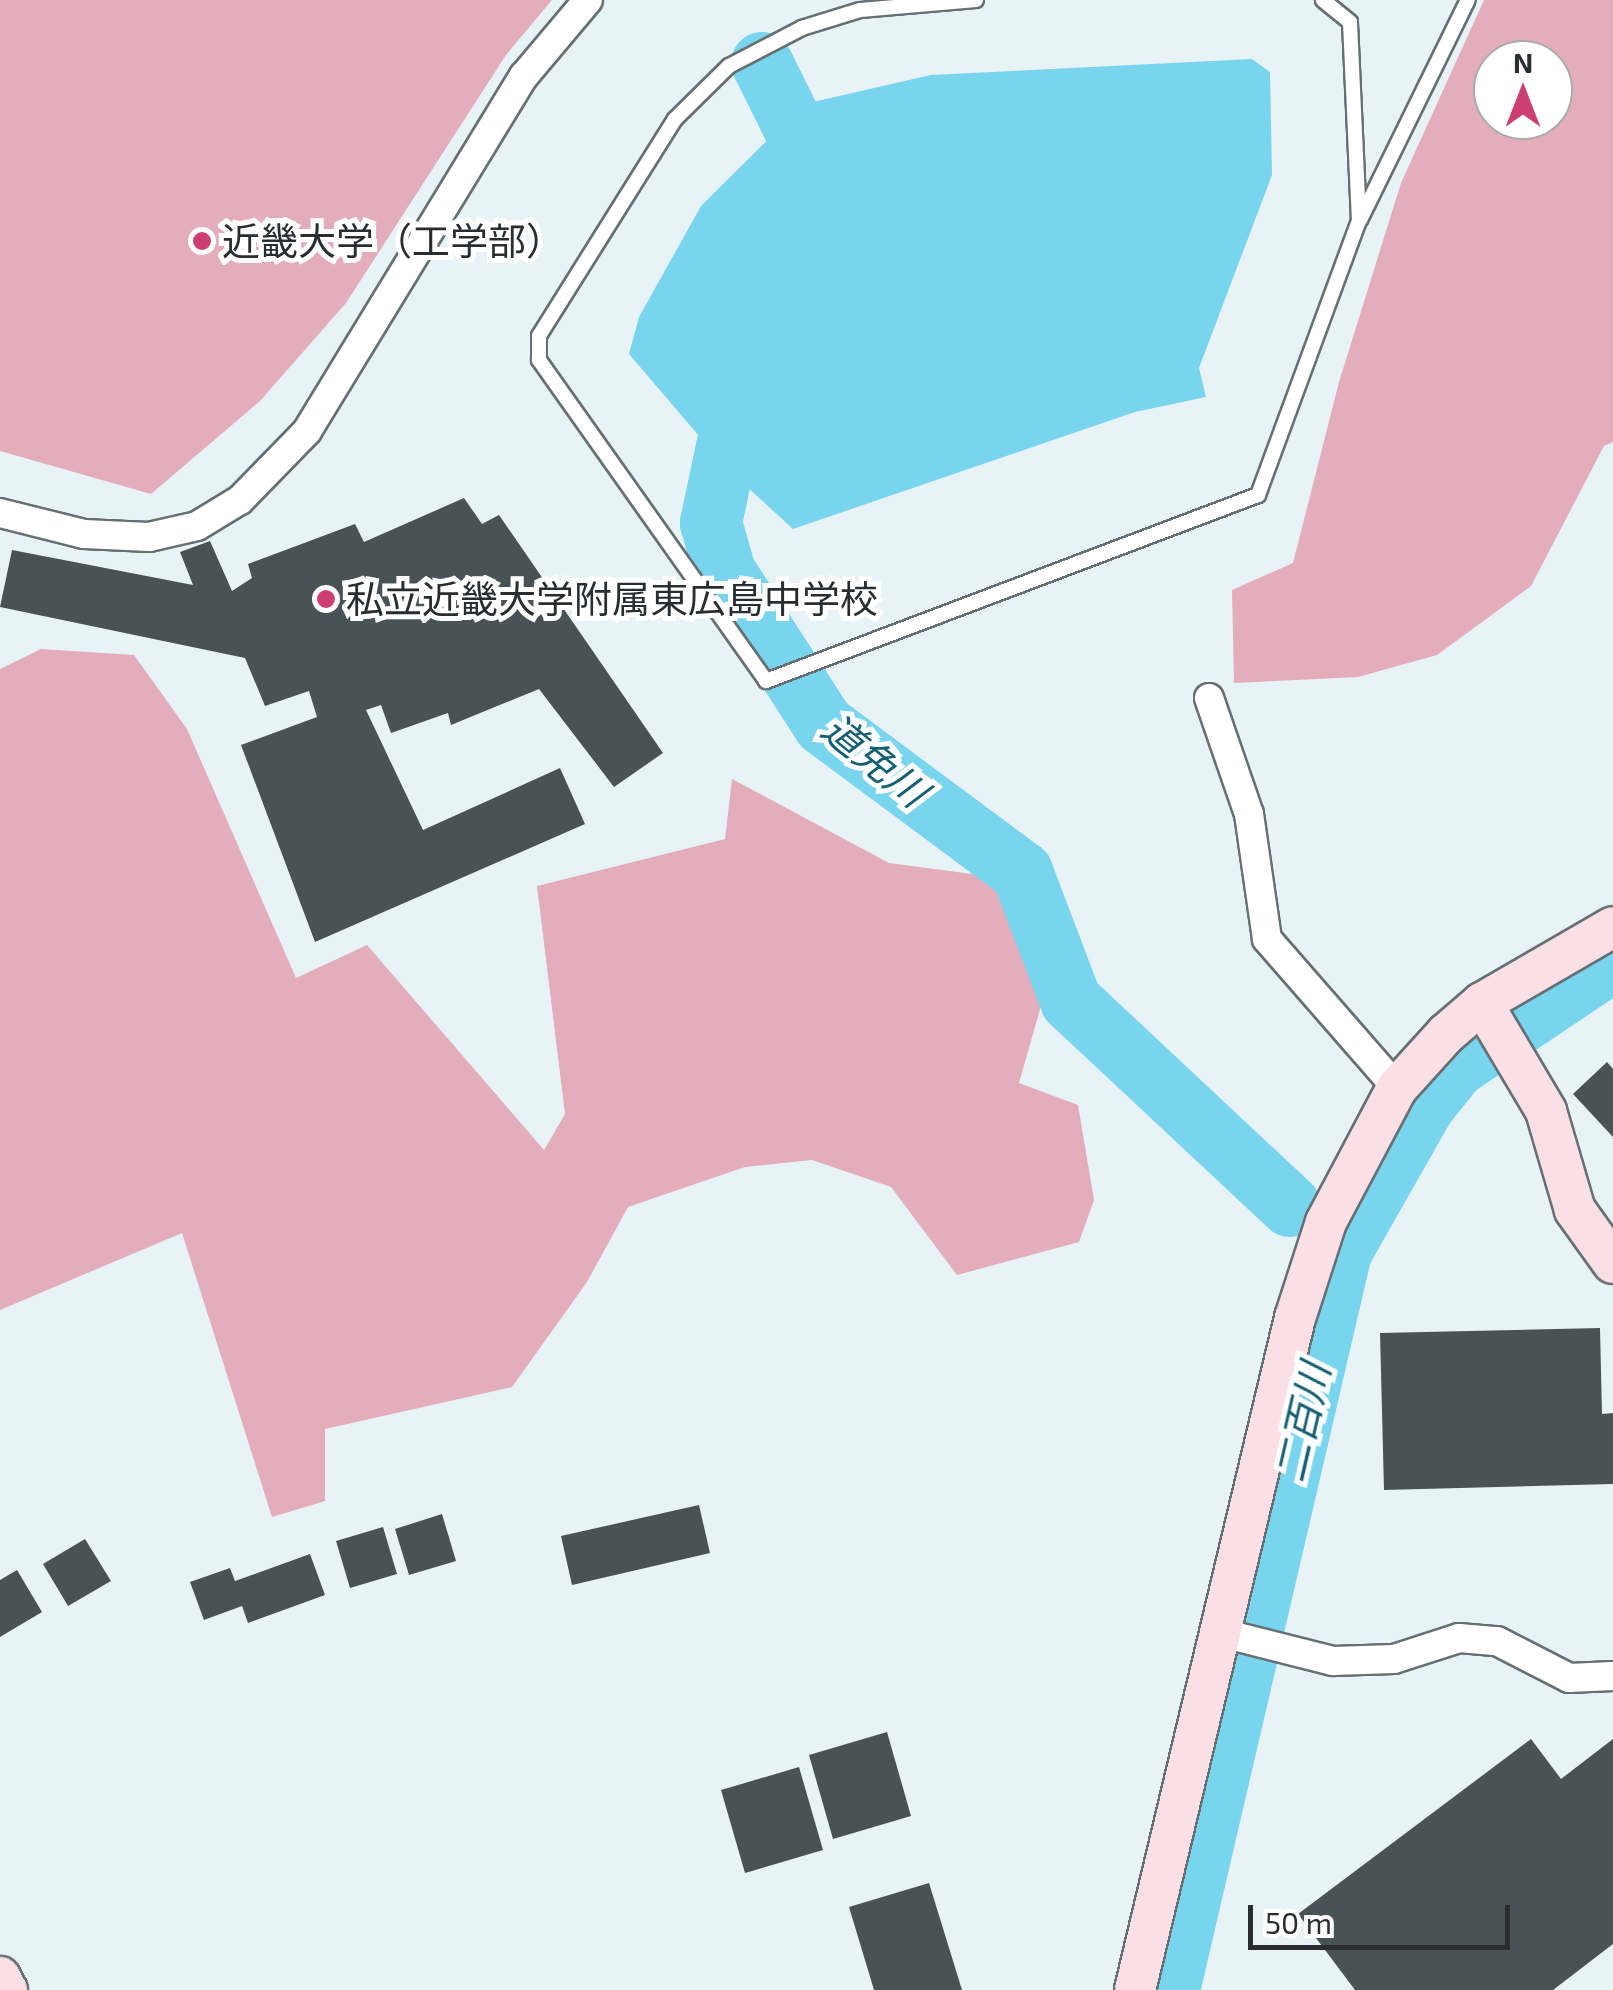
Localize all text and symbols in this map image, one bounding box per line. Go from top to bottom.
north arrow [1473,40,1573,140]
text: N [1513,45,1533,79]
place label: 近畿大学（工学部） [222,218,564,264]
marker: 近畿大学（工学部） [191,230,213,252]
place label: 私立近畿大学附属東広島中学校 [346,576,878,622]
marker: 私立近畿大学附属東広島中学校 [315,588,337,610]
water label: 道免川 [814,703,938,815]
water label: 二百川 [1264,1358,1338,1486]
scale bar [1253,1885,1516,1947]
text: 50 m [1265,1904,1332,1940]

